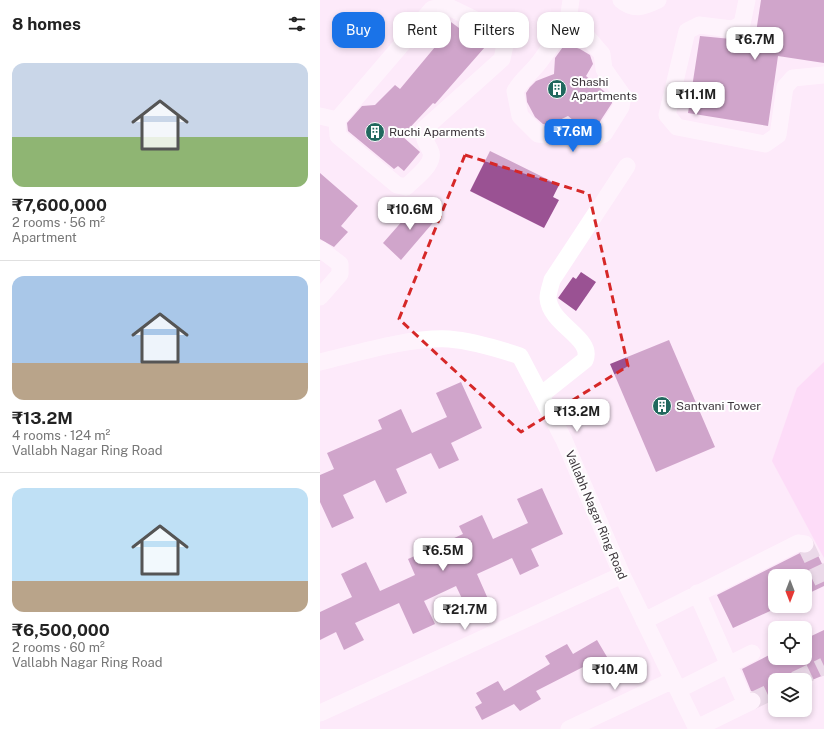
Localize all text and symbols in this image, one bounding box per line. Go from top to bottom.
chip: Buy [332,12,385,48]
chip: Rent [393,12,451,48]
chip: Filters [459,12,529,48]
chip: New [537,12,594,48]
icon: filters [286,13,308,35]
text: 8 homes [12,14,81,34]
pin: ₹6.7M [727,27,783,61]
text: ₹6.7M [735,32,775,47]
place label: Shashi Apartments [571,75,637,103]
building icon: Shashi Apartments [546,78,568,100]
pin: ₹11.1M [663,82,729,116]
text: ₹11.1M [676,87,716,102]
icon: home [124,89,196,161]
pin: ₹7.6M [545,119,601,153]
building icon: Ruchi Aparments [364,121,386,143]
text: ₹7.6M [553,124,593,139]
place label: Ruchi Aparments [389,125,485,139]
text: ₹7,600,000 [12,195,107,215]
pin: ₹10.6M [377,197,443,231]
text: ₹10.6M [387,202,433,217]
text: 2 rooms · 56 m² [12,215,105,230]
text: Apartment [12,230,77,245]
icon: home [124,302,196,374]
building icon: Santvani Tower [651,395,673,417]
pin: ₹13.2M [544,399,610,433]
place label: Santvani Tower [676,399,761,413]
text: ₹13.2M [554,404,600,419]
text: ₹13.2M [12,408,73,428]
text: 4 rooms · 124 m² [12,428,110,443]
text: Vallabh Nagar Ring Road [12,443,162,458]
street label: Vallabh Nagar Ring Road [562,448,630,582]
icon: home [124,514,196,586]
pin: ₹6.5M [415,538,471,572]
text: ₹6.5M [422,543,464,558]
north arrow [768,569,812,613]
map controls [768,569,812,717]
pin: ₹21.7M [432,597,498,631]
text: ₹21.7M [443,602,487,617]
text: ₹6,500,000 [12,620,110,640]
button: locate [768,621,812,665]
text: 2 rooms · 60 m² [12,640,105,655]
text: Vallabh Nagar Ring Road [12,655,162,670]
pin: ₹10.4M [582,657,648,691]
text: ₹10.4M [592,662,638,677]
button: layers [768,673,812,717]

